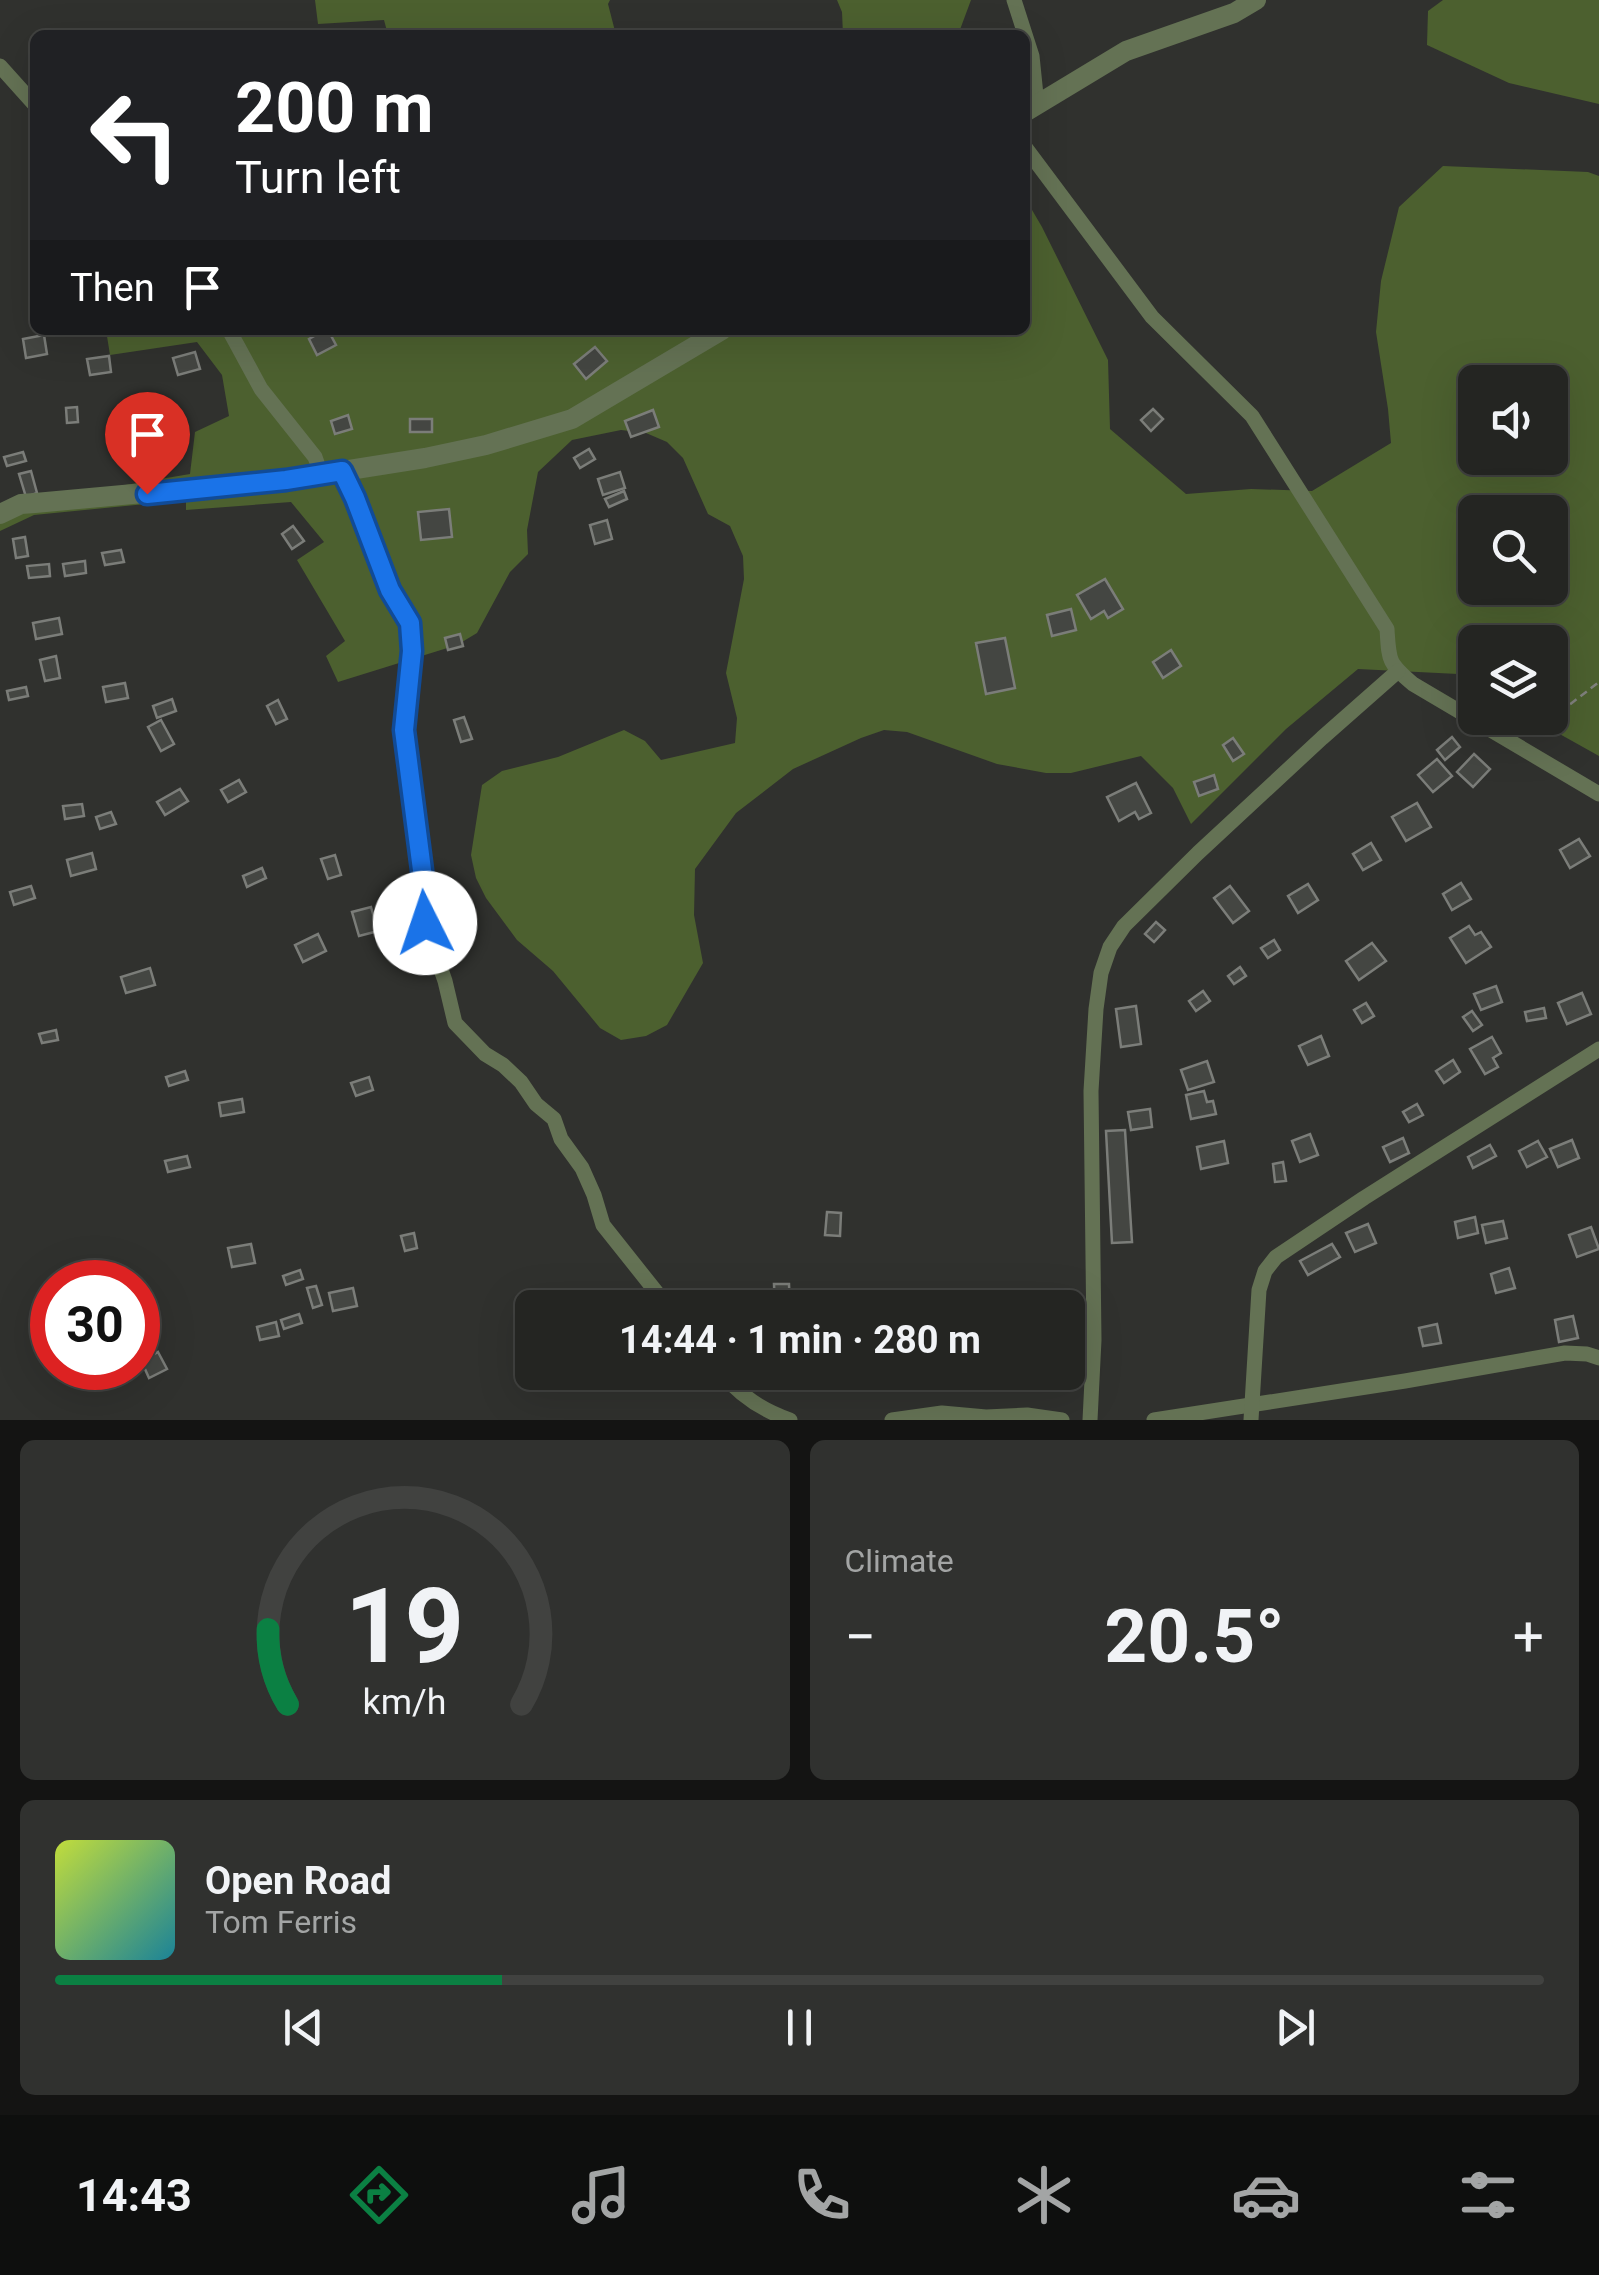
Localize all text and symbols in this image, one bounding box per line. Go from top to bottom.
text: 200 m [235,67,434,149]
icon: left [70,70,200,200]
text: Turn left [235,151,401,204]
icon: arrive [175,260,230,315]
text: Then [70,266,155,310]
map controls [1458,365,1568,735]
button: sound [1458,365,1568,475]
pin [105,392,190,495]
icon: arrive [120,407,175,462]
button: search [1458,495,1568,605]
button: layers [1458,625,1568,735]
position arrow [373,871,477,975]
speed limit sign: 30 [30,1260,160,1390]
text: 14:44 · 1 min · 280 m [619,1318,981,1362]
text: Climate [845,1542,954,1580]
text: 19 [345,1566,464,1687]
text: 20.5° [1104,1592,1284,1680]
text: − [845,1605,876,1669]
text: + [1513,1605,1544,1669]
text: km/h [363,1681,447,1723]
text: Open Road [205,1859,391,1903]
text: Tom Ferris [205,1903,357,1941]
icon: previous [276,2000,331,2055]
icon: pause [772,2000,827,2055]
icon: next [1268,2000,1323,2055]
icon: directions [344,2160,414,2230]
icon: music [566,2160,636,2230]
icon: phone [787,2160,857,2230]
icon: climate [1009,2160,1079,2230]
icon: car [1231,2160,1301,2230]
icon: filters [1453,2160,1523,2230]
text: 14:43 [76,2169,192,2222]

